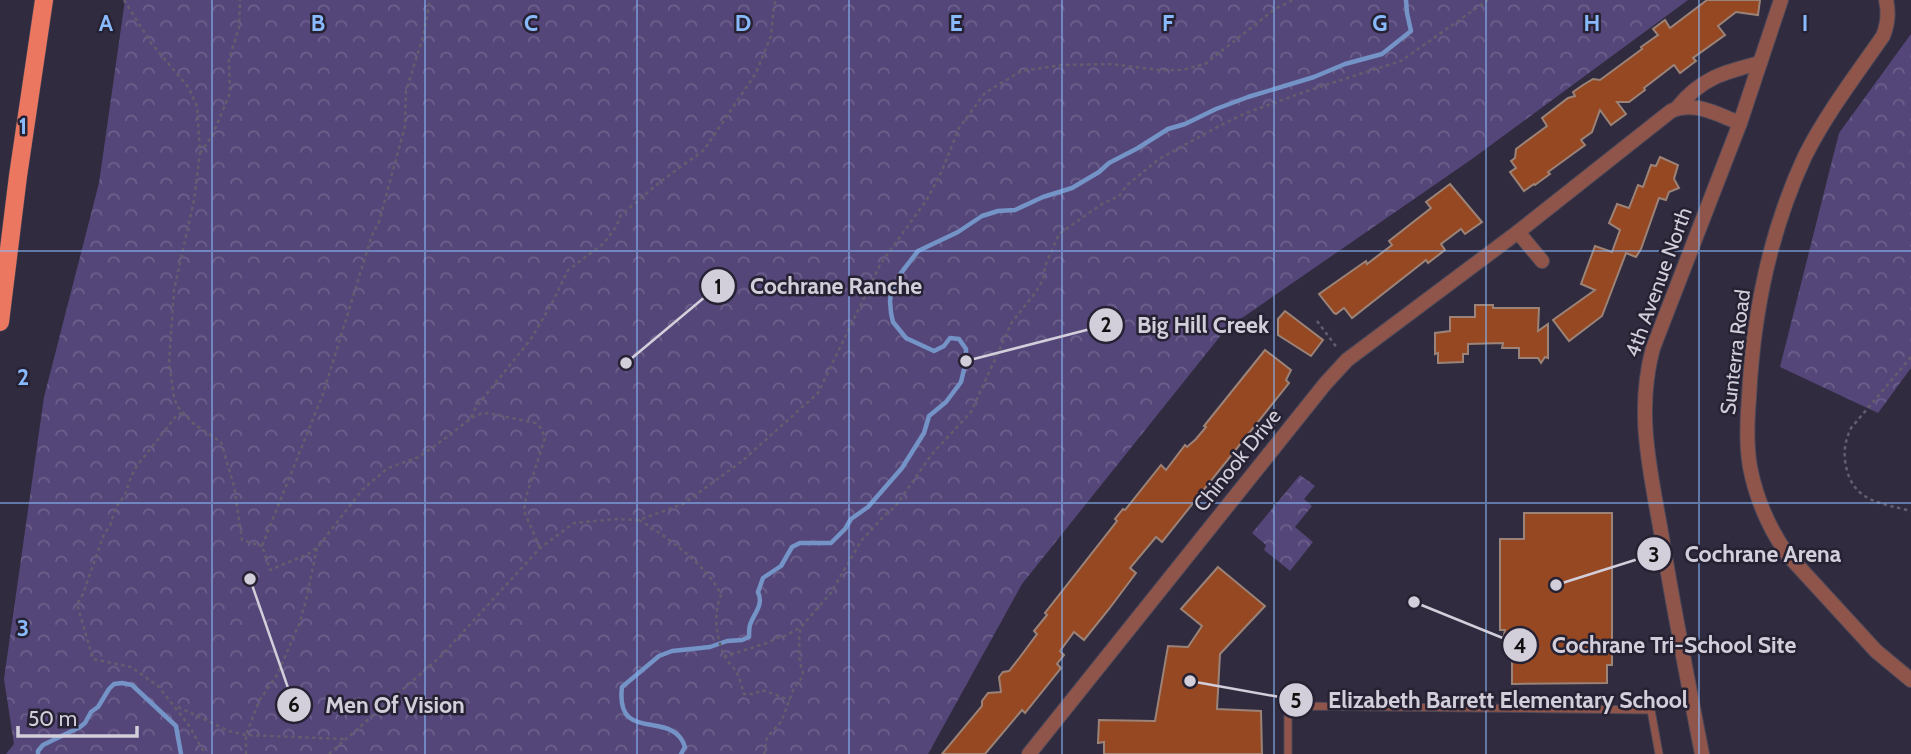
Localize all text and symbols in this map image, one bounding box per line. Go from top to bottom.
text: A [99,9,114,37]
text: B [311,9,325,37]
text: C [524,9,538,37]
text: D [735,9,751,37]
text: E [949,9,963,37]
text: F [1162,9,1174,37]
text: G [1372,9,1388,37]
text: H [1584,9,1600,37]
text: I [1802,9,1808,37]
text: 1 [19,112,27,140]
street label: 4th Avenue North [1619,204,1697,360]
callout: Cochrane Ranche [701,264,936,308]
text: Cochrane Ranche [750,272,922,300]
text: 1 [714,274,722,299]
street label: Sunterra Road [1715,288,1755,416]
callout: Big Hill Creek [1088,303,1283,347]
text: Big Hill Creek [1137,311,1270,339]
text: 2 [1100,312,1112,337]
text: 2 [17,363,29,391]
street label: Chinook Drive [1188,403,1286,516]
callout: Cochrane Arena [1636,532,1855,576]
text: Cochrane Arena [1685,540,1842,568]
text: 3 [1648,542,1660,567]
text: 3 [17,614,29,642]
callout: Cochrane Tri-School Site [1502,623,1810,667]
text: Cochrane Tri-School Site [1552,631,1796,659]
text: 4 [1513,633,1527,658]
callout: Elizabeth Barrett Elementary School [1279,678,1702,722]
callout: Men Of Vision [277,683,479,727]
text: Elizabeth Barrett Elementary School [1328,686,1688,714]
text: 5 [1290,688,1302,713]
text: Men Of Vision [325,691,465,719]
text: 6 [288,692,300,717]
scale bar [18,694,136,738]
text: 50 m [28,706,77,731]

